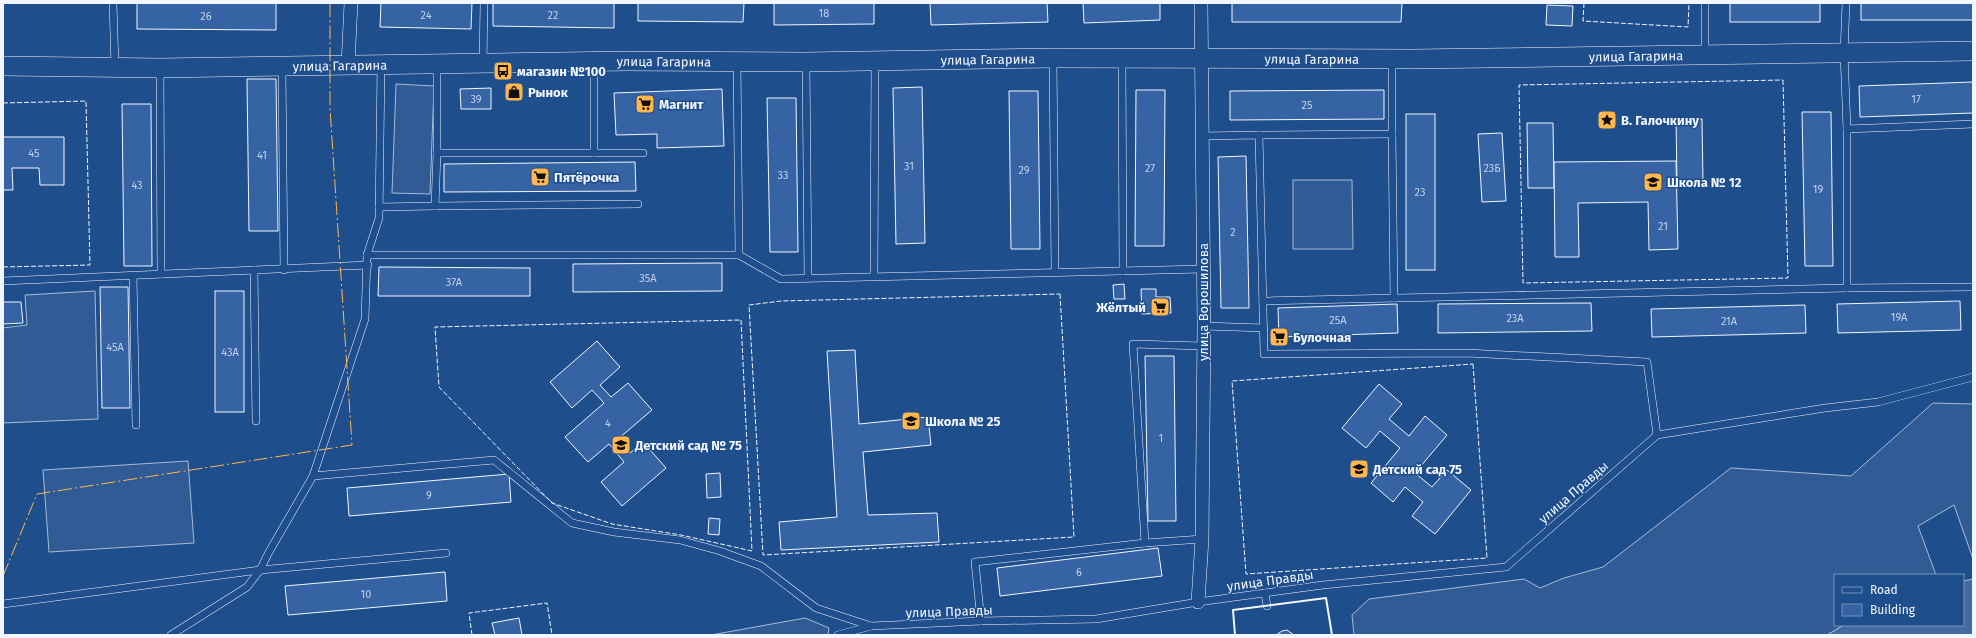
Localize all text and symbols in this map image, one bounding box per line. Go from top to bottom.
house number: 18 [819,7,829,20]
house number: 24 [421,9,432,22]
house number: 22 [548,9,558,22]
house number: 26 [200,10,212,23]
street label: улица Гагарина [1588,48,1683,64]
street label: улица Гагарина [941,51,1035,68]
street label: улица Гагарина [1265,52,1359,67]
street label: улица Гагарина [617,54,711,69]
street label: улица Гагарина [293,58,387,74]
bus stop icon: магазин №100 [492,60,514,82]
place label: магазин №100 [517,64,606,79]
shop icon: Рынок [503,81,525,103]
place label: Рынок [528,85,569,100]
house number: 39 [470,93,482,106]
supermarket icon: Магнит [634,93,656,115]
house number: 17 [1911,93,1921,106]
place label: Магнит [659,97,704,112]
house number: 25 [1302,99,1313,112]
place icon: В. Галочкину [1596,109,1618,131]
place label: В. Галочкину [1621,113,1699,128]
house number: 45 [28,147,40,160]
house number: 41 [257,149,267,162]
house number: 31 [904,160,914,173]
house number: 27 [1145,162,1155,175]
house number: 23Б [1483,162,1501,175]
house number: 29 [1018,164,1030,177]
supermarket icon: Пятёрочка [529,166,551,188]
house number: 33 [778,169,788,182]
place label: Пятёрочка [554,170,619,185]
school or university icon: Школа № 12 [1642,171,1664,193]
place label: Школа № 12 [1667,175,1742,190]
house number: 43 [131,179,143,192]
house number: 19 [1813,183,1823,196]
house number: 23 [1415,186,1425,199]
house number: 21 [1658,220,1668,233]
house number: 2 [1230,226,1236,239]
street label: улица Ворошилова [1196,243,1211,361]
house number: 35А [639,272,657,285]
house number: 37А [446,276,463,289]
supermarket icon: Жёлтый [1149,296,1171,318]
place label: Жёлтый [1095,300,1146,315]
house number: 19А [1891,311,1908,324]
house number: 23А [1506,312,1524,325]
house number: 25А [1329,314,1347,327]
house number: 21А [1721,315,1738,328]
supermarket icon: Булочная [1268,326,1290,348]
place label: Булочная [1293,330,1351,345]
house number: 45А [106,341,124,354]
house number: 43А [221,346,239,359]
school or university icon: Школа № 25 [900,410,922,432]
place label: Школа № 25 [925,414,1000,429]
house number: 4 [605,417,611,430]
house number: 1 [1159,432,1163,445]
school or university icon: Детский сад № 75 [610,434,632,456]
place label: Детский сад № 75 [634,438,742,453]
school or university icon: Детский сад 75 [1348,458,1370,480]
street label: улица Правды [1536,458,1611,527]
place label: Детский сад 75 [1372,462,1462,477]
house number: 9 [426,489,432,502]
house number: 6 [1076,566,1082,579]
street label: улица Правды [1226,567,1314,594]
legend [1834,574,1964,626]
text: Road [1870,583,1898,597]
house number: 10 [361,588,371,601]
street label: улица Правды [905,602,993,621]
text: Building [1870,603,1916,617]

